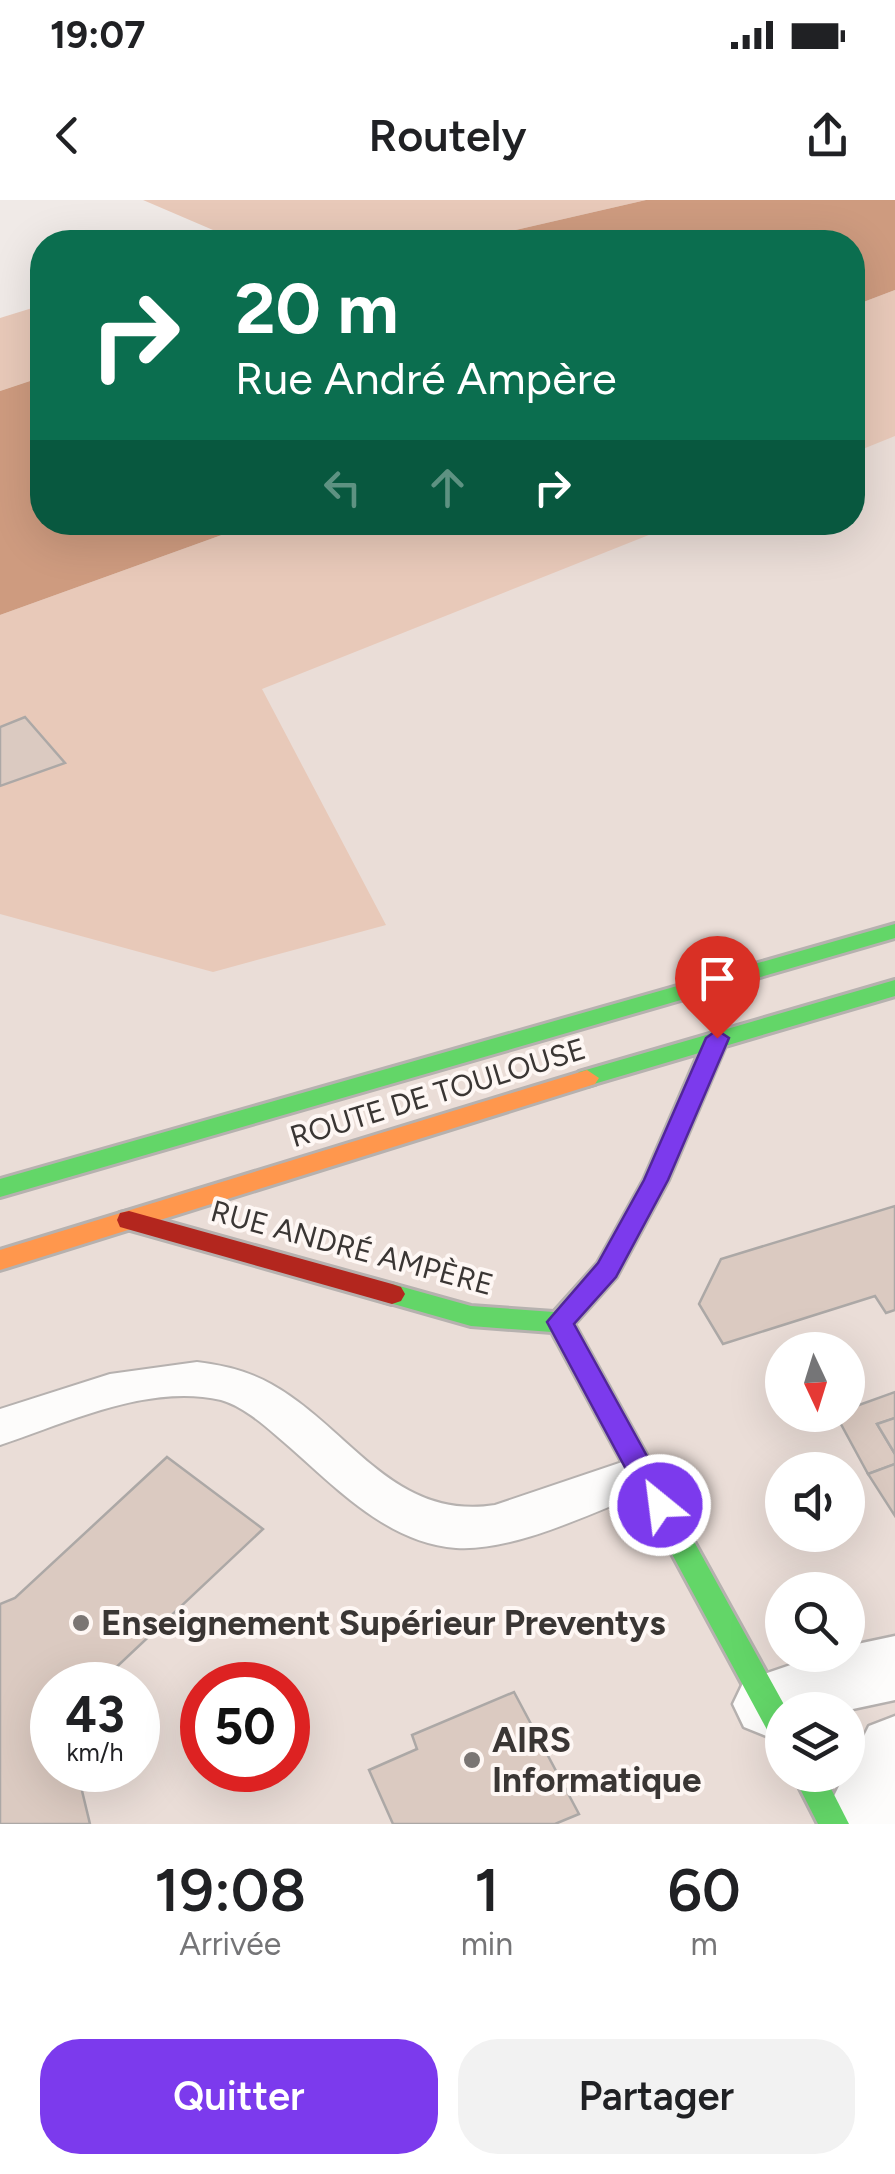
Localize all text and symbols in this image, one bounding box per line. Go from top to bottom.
text: 19:07 [50,12,145,58]
icon: back [40,108,95,163]
text: Routely [368,108,527,162]
icon: share [800,108,855,163]
text: 20 m [235,266,399,351]
icon: right [70,270,200,400]
text: Rue André Ampère [235,351,617,405]
icon: left [315,460,370,515]
icon: ahead [420,460,475,515]
icon: right [525,460,580,515]
pin [675,936,760,1039]
icon: arrive [690,951,745,1006]
street label: ROUTE DE TOULOUSE [286,1030,590,1155]
street label: RUE ANDRÉ AMPÈRE [207,1192,497,1303]
north arrow [765,1332,865,1432]
map controls [765,1332,865,1792]
button: sound [765,1452,865,1552]
position arrow [608,1453,712,1557]
button: search [765,1572,865,1672]
place label: Enseignement Supérieur Preventys [101,1602,665,1644]
marker: Enseignement Supérieur Preventys [70,1612,92,1634]
speed limit sign: 50 [180,1662,310,1792]
text: 43 [65,1684,125,1745]
button: layers [765,1692,865,1792]
place label: AIRS Informatique [492,1719,701,1801]
text: km/h [66,1737,124,1767]
marker: AIRS Informatique [461,1749,483,1771]
text: 19:08 [154,1854,306,1926]
text: 1 [474,1854,499,1926]
text: 60 [667,1854,741,1926]
text: Arrivée [179,1925,281,1963]
text: min [461,1925,513,1963]
text: m [690,1925,718,1963]
button: Quitter [40,2039,438,2154]
button: Partager [458,2039,855,2154]

